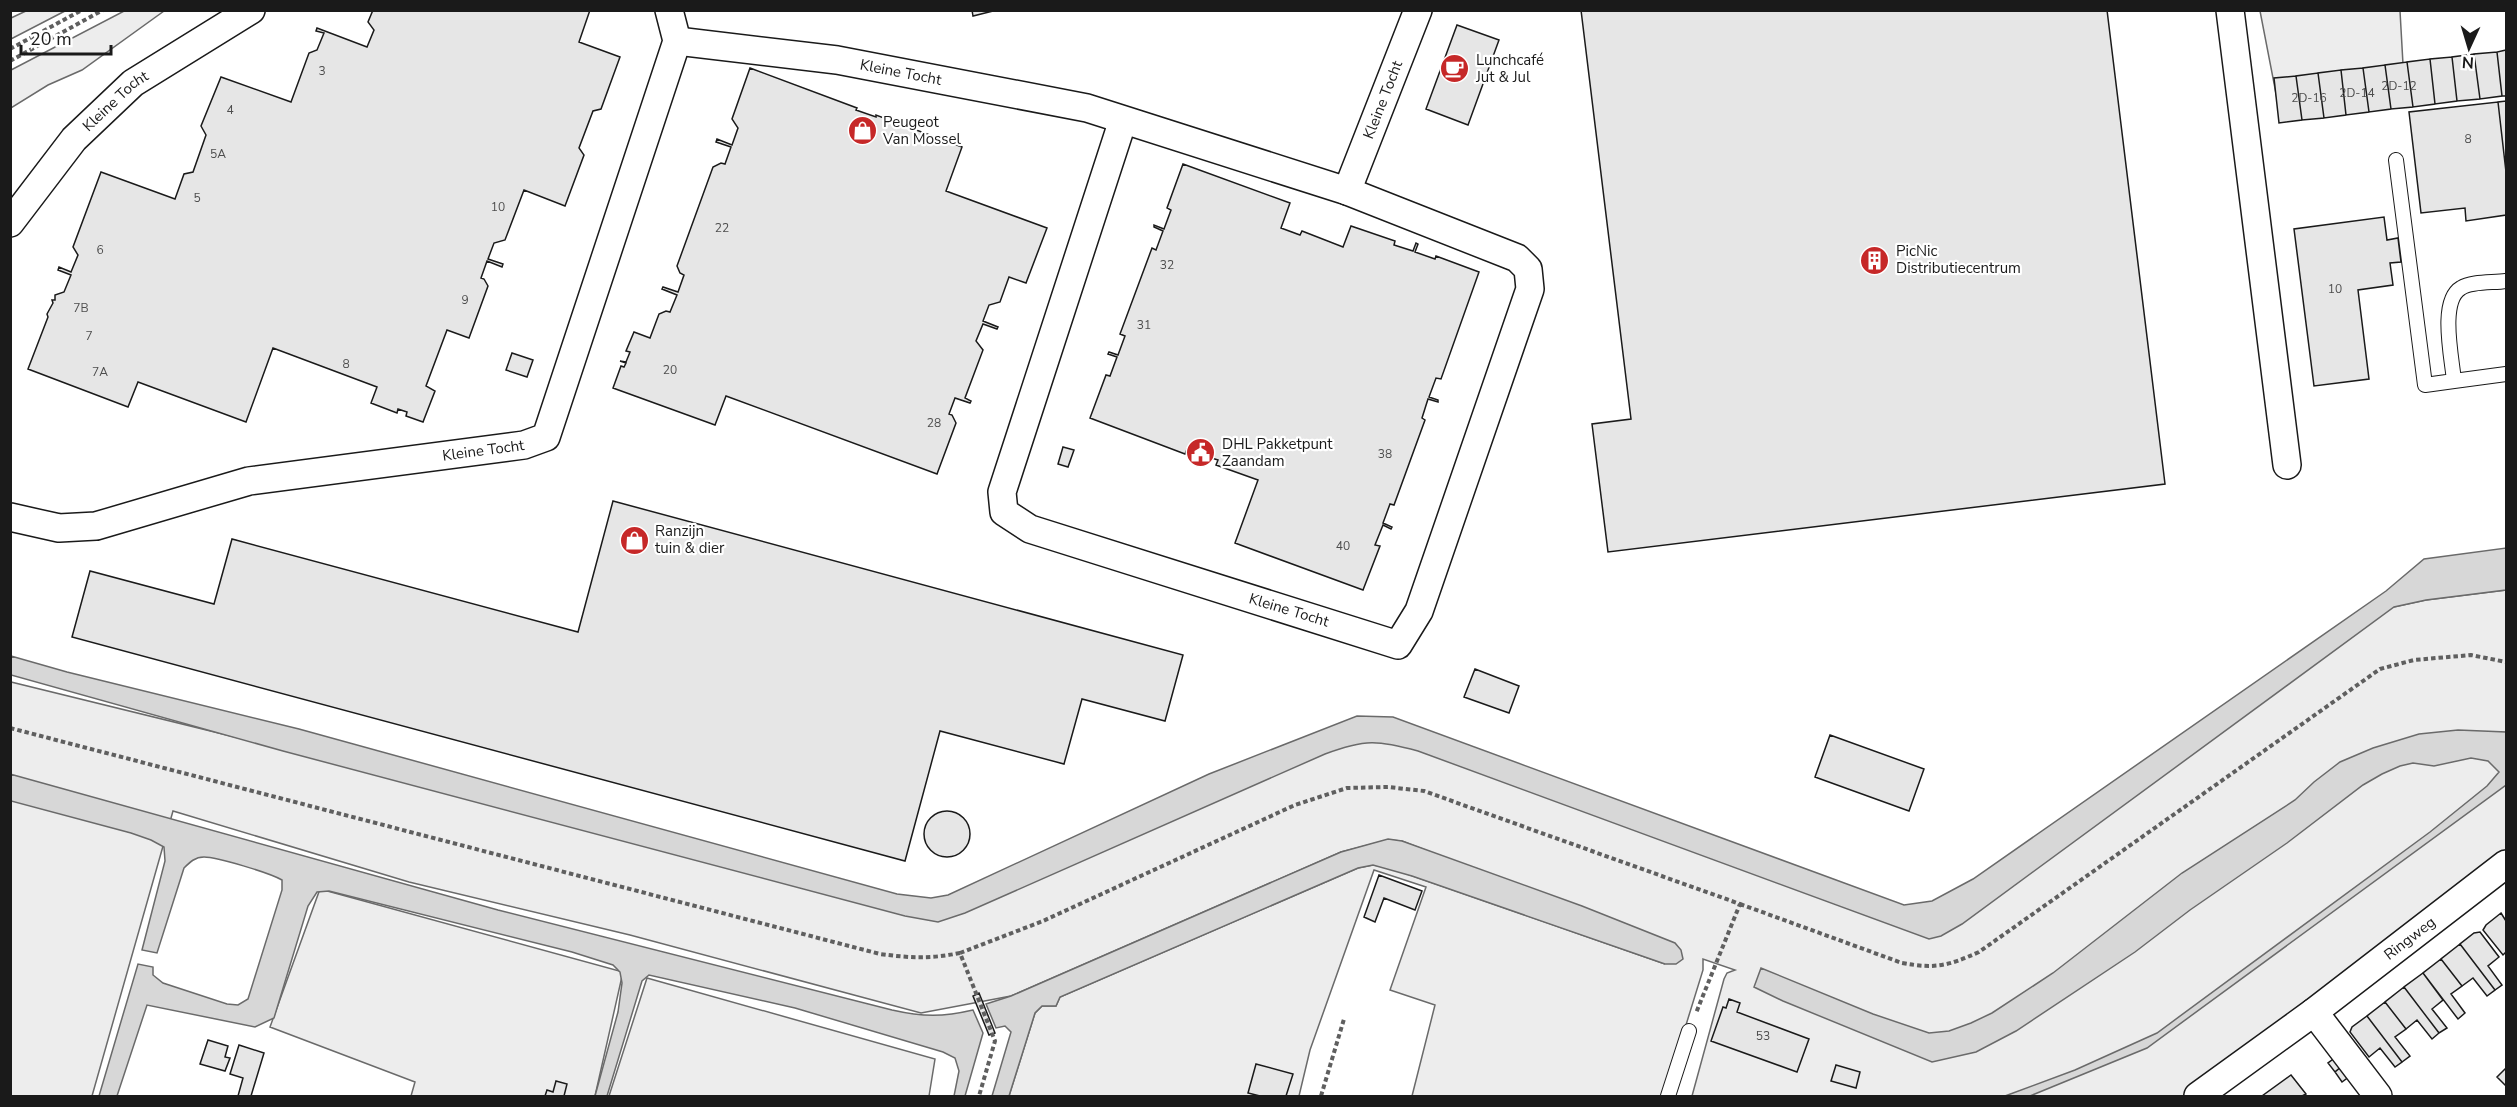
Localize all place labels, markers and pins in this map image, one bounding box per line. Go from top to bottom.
place label: Lunchcafé Jut & Jul [1475,50,1544,87]
cafe icon: Lunchcafé Jut & Jul [1439,53,1471,85]
place label: Peugeot Van Mossel [882,112,961,149]
shop icon: Peugeot Van Mossel [846,115,878,147]
place label: PicNic Distributiecentrum [1896,241,2021,278]
building icon: PicNic Distributiecentrum [1859,244,1891,276]
place label: DHL Pakketpunt Zaandam [1222,434,1333,471]
public building icon: DHL Pakketpunt Zaandam [1185,437,1217,469]
place label: Ranzijn tuin & dier [655,521,725,558]
shop icon: Ranzijn tuin & dier [618,524,650,556]

